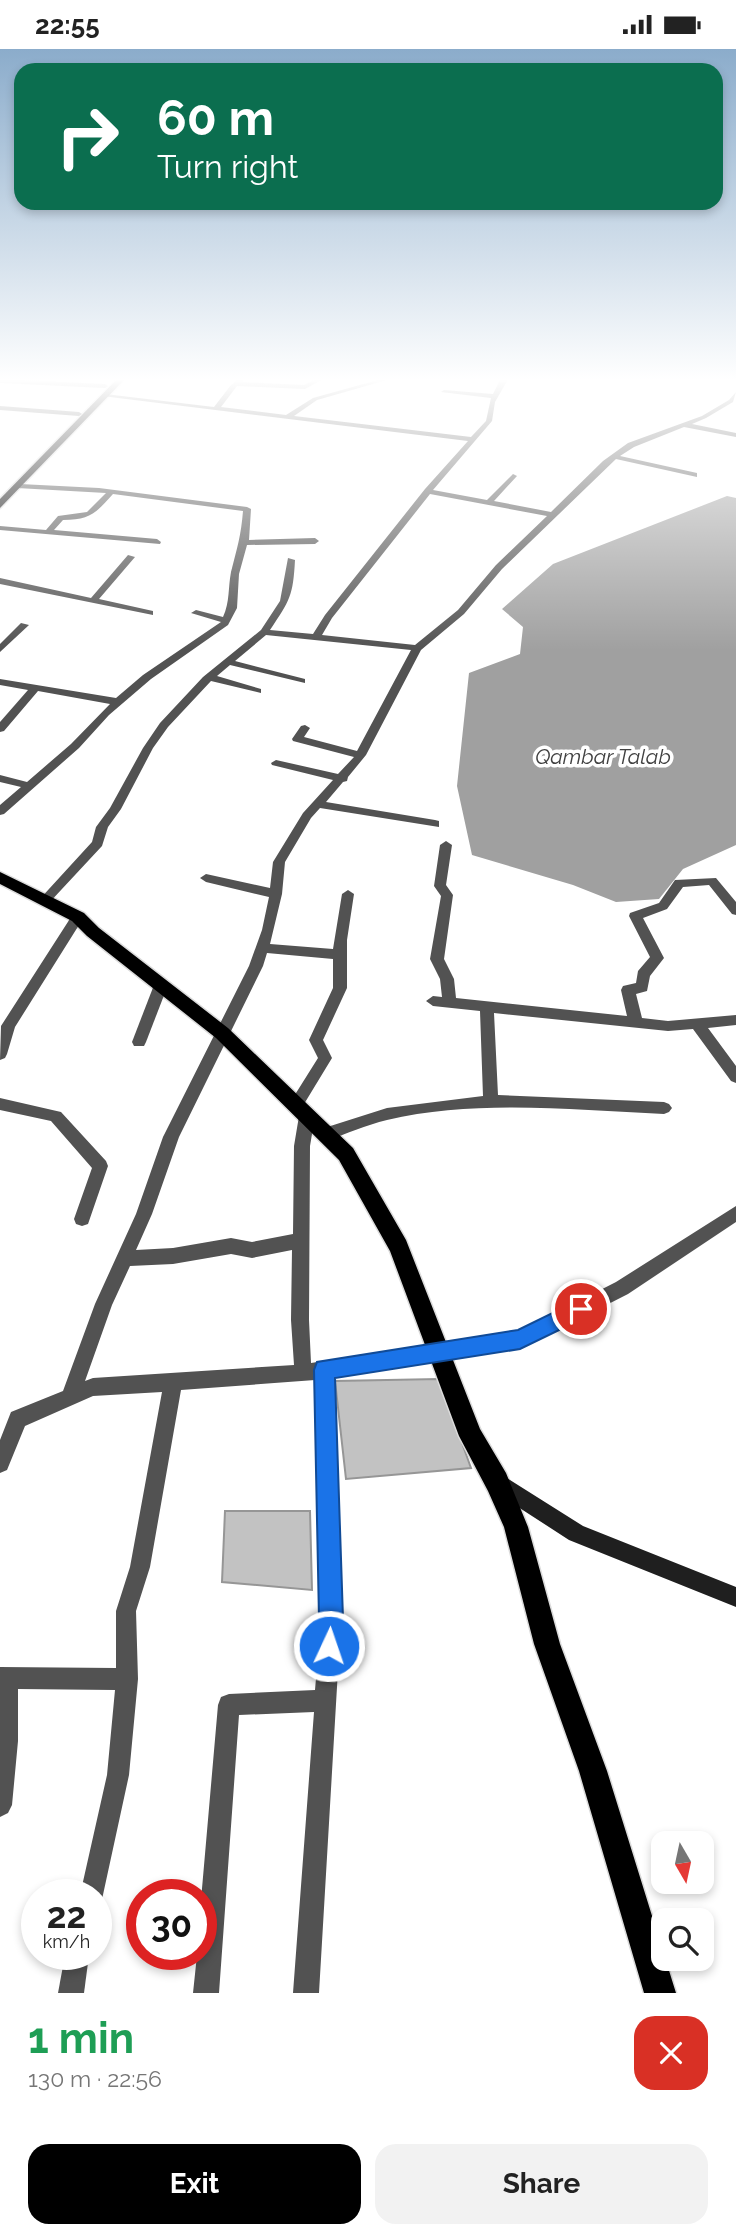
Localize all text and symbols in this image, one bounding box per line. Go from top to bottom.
text: 22:55 [35,10,100,40]
text: 60 m [157,89,274,146]
icon: right [42,91,133,182]
text: Turn right [157,148,298,185]
water label: Qambar Talab [535,744,671,769]
pin [551,1279,611,1339]
icon: arrive [562,1290,600,1328]
position arrow [292,1609,366,1683]
north arrow [651,1831,714,1893]
map controls [651,1831,714,1971]
speed limit sign: 30 [126,1879,217,1970]
text: 22 [47,1895,86,1936]
button: search [651,1908,714,1971]
text: km/h [43,1931,90,1952]
text: 1 min [28,2014,134,2063]
button: close [634,2016,708,2090]
text: 130 m · 22:56 [28,2065,162,2092]
button: Exit [28,2144,361,2224]
button: Share [375,2144,708,2224]

